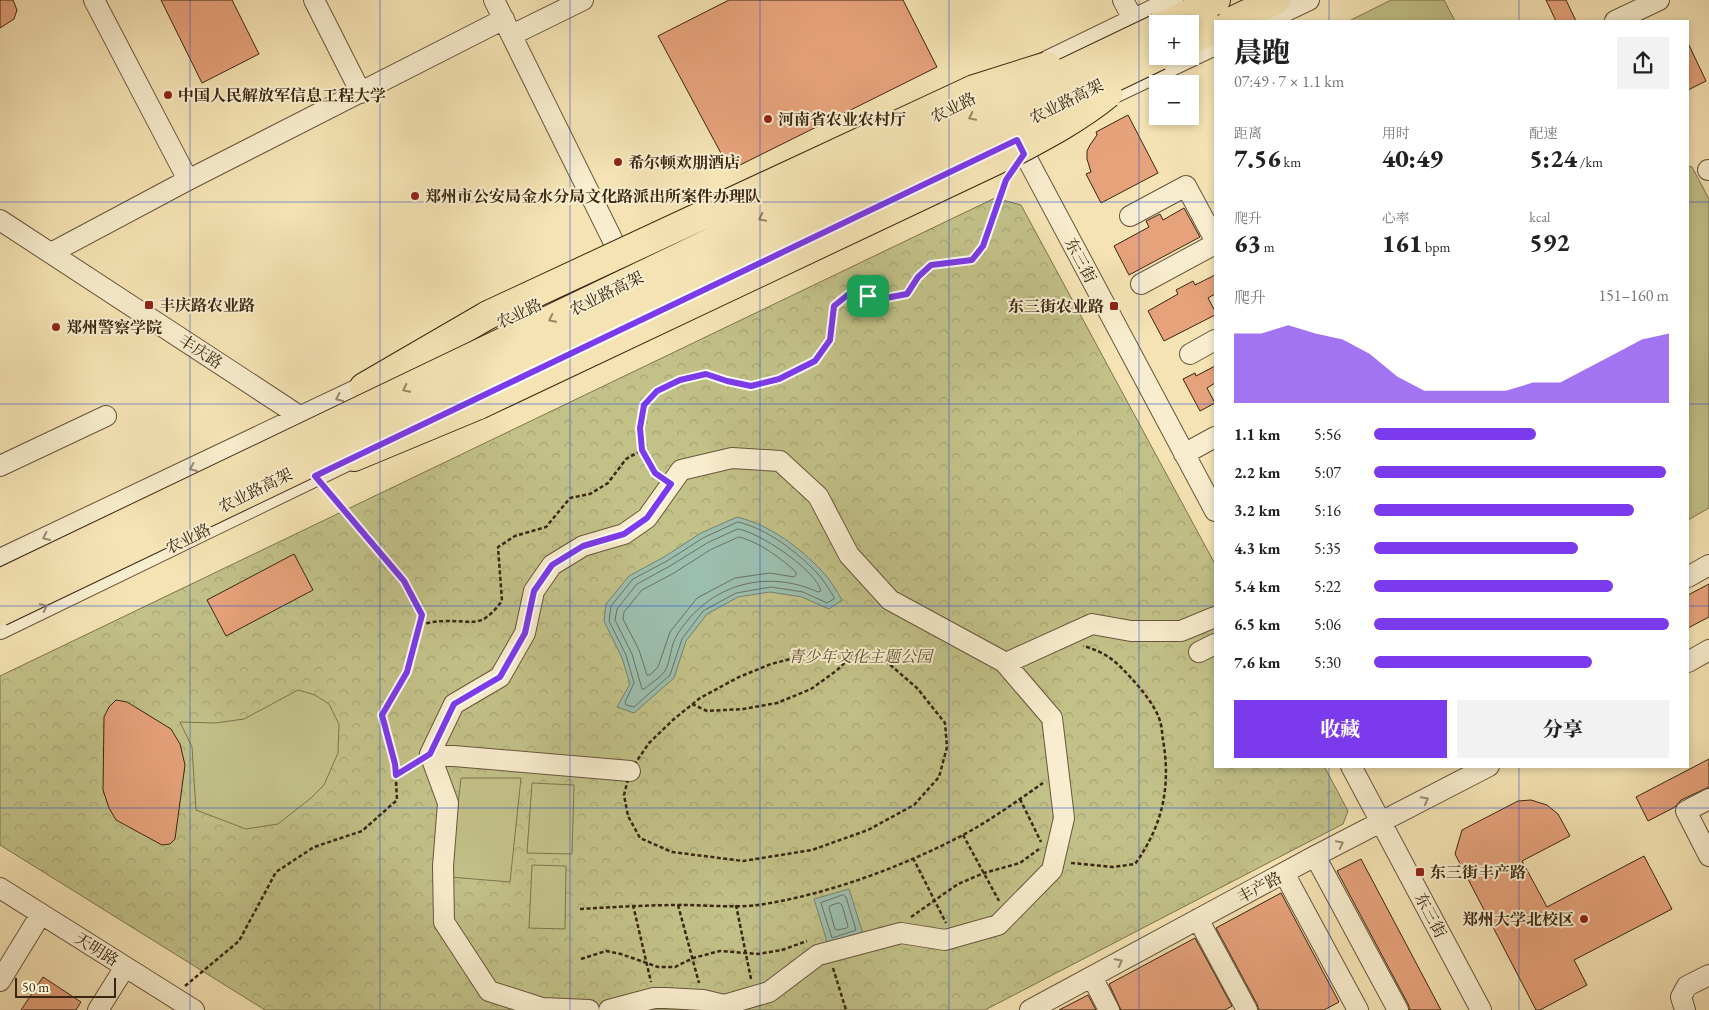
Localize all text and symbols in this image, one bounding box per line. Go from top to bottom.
map controls [1149,15,1199,125]
button: + [1149,15,1199,65]
text: 晨跑 [1234,34,1290,70]
button: share [1617,37,1669,89]
text: 07:49 · 7 × 1.1 km [1234,71,1344,92]
street label: 农业路高架 [1026,74,1107,128]
button: − [1149,75,1199,125]
place label: 中国人民解放军信息工程大学 [178,85,386,106]
street label: 农业路 [927,87,979,127]
marker: 中国人民解放军信息工程大学 [162,89,174,101]
place label: 河南省农业农村厅 [778,109,906,130]
one-way arrow [968,111,977,121]
marker: 河南省农业农村厅 [762,113,774,125]
text: 距离 [1234,124,1262,142]
text: 用时 [1382,124,1410,142]
text: 配速 [1529,124,1557,142]
text: 7.56 [1234,142,1281,174]
text: 40:49 [1382,142,1443,174]
text: 5:24 [1529,142,1577,174]
place label: 希尔顿欢朋酒店 [628,152,740,173]
text: km [1281,153,1301,171]
text: /km [1577,153,1603,171]
marker: 希尔顿欢朋酒店 [612,156,624,168]
place label: 郑州市公安局金水分局文化路派出所案件办理队 [425,186,761,207]
marker: 郑州市公安局金水分局文化路派出所案件办理队 [409,190,421,202]
text: kcal [1529,208,1550,226]
text: 爬升 [1234,209,1262,227]
text: 心率 [1382,209,1410,227]
one-way arrow [758,212,767,222]
text: 592 [1529,226,1570,258]
text: 63 [1234,227,1261,259]
text: 161 [1382,227,1422,259]
street label: 东三街 [1060,234,1101,286]
text: m [1261,238,1275,256]
text: bpm [1422,238,1450,256]
street label: 农业路高架 [566,266,647,320]
pin [847,275,889,317]
icon: arrive [854,282,882,310]
text: 151–160 m [1598,285,1669,306]
text: 爬升 [1234,287,1266,308]
street label: 农业路 [493,294,545,333]
place label: 丰庆路农业路 [159,295,255,316]
place label: 东三街农业路 [1008,296,1104,317]
marker: 丰庆路农业路 [143,299,155,311]
marker: 东三街农业路 [1108,300,1120,312]
one-way arrow [548,312,557,323]
place label: 郑州警察学院 [66,317,162,338]
marker: 郑州警察学院 [50,321,62,333]
street label: 丰庆路 [175,330,227,373]
one-way arrow [402,383,411,393]
one-way arrow [336,392,345,402]
text: 1.1 km [1234,424,1280,445]
text: 5:56 [1314,424,1341,445]
one-way arrow [189,462,198,472]
text: 2.2 km [1234,462,1280,483]
text: 5:07 [1314,462,1341,483]
street label: 农业路高架 [215,463,296,517]
text: 3.2 km [1234,500,1280,521]
text: 5:16 [1314,500,1341,521]
street label: 农业路 [162,518,214,558]
one-way arrow [42,531,51,541]
text: 4.3 km [1234,538,1280,559]
text: 5:35 [1314,538,1341,559]
text: 5.4 km [1234,576,1280,597]
text: 5:22 [1314,576,1341,597]
one-way arrow [39,603,48,614]
text: 6.5 km [1234,614,1280,635]
text: 5:06 [1314,614,1341,635]
park label: 青少年文化主题公园 [788,646,935,667]
text: 7.6 km [1234,652,1280,673]
text: 5:30 [1314,652,1341,673]
button: 收藏 [1234,700,1447,758]
button: 分享 [1457,700,1669,758]
one-way arrow [1420,796,1429,806]
one-way arrow [1334,840,1343,850]
place label: 东三街丰产路 [1430,862,1526,883]
marker: 东三街丰产路 [1414,866,1426,878]
street label: 丰产路 [1233,867,1285,908]
street label: 东三街 [1410,889,1451,941]
place label: 郑州大学北校区 [1462,909,1574,930]
marker: 郑州大学北校区 [1578,913,1590,925]
street label: 天明路 [71,928,123,971]
one-way arrow [1114,958,1123,968]
scale bar [15,975,116,998]
text: 50 m [22,978,49,996]

